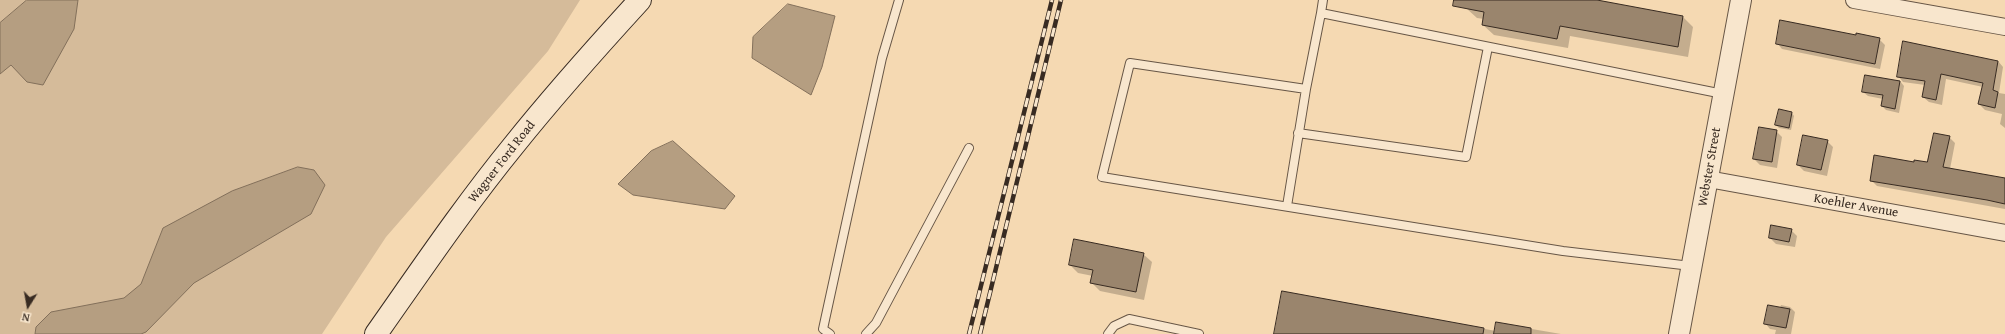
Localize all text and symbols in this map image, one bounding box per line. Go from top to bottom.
street label: Wagner Ford Road [465,118,539,206]
street label: Webster Street [1695,126,1725,208]
street label: Koehler Avenue [1812,191,1900,221]
north arrow [8,286,48,326]
text: N [21,309,31,326]

